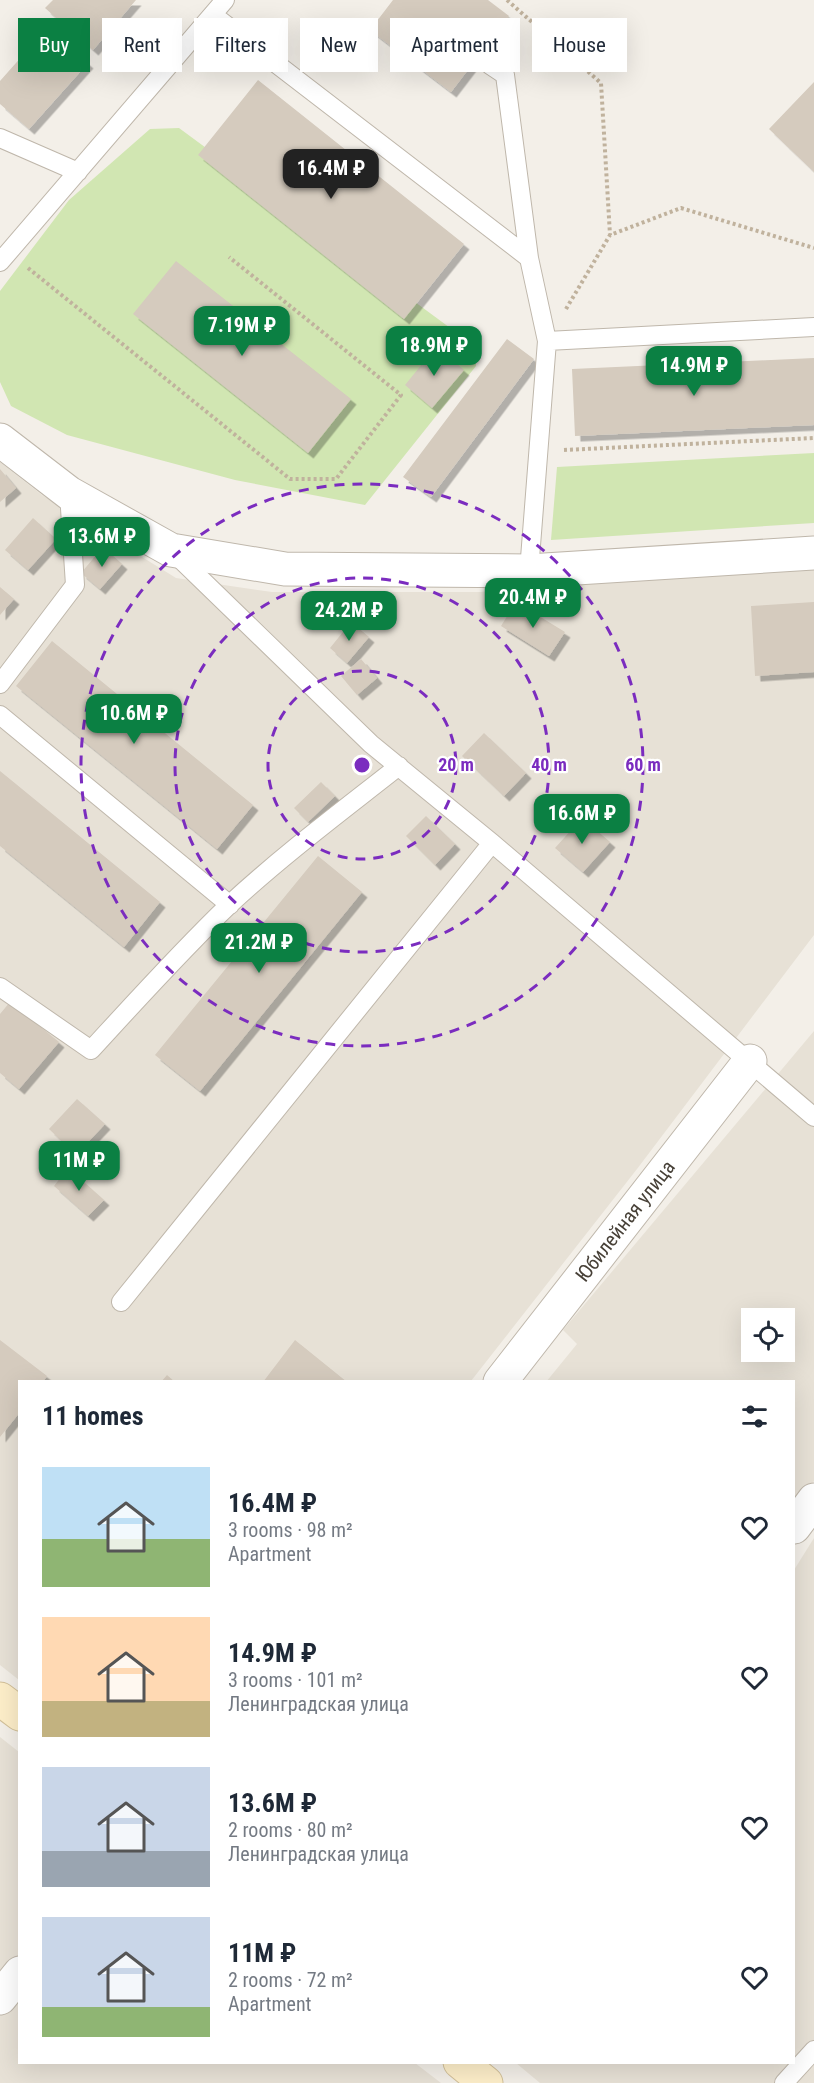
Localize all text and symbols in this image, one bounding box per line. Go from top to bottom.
chip: Buy [18,18,90,72]
chip: Rent [102,18,182,72]
chip: Filters [194,18,288,72]
chip: New [300,18,378,72]
chip: Apartment [390,18,520,72]
chip: House [532,18,627,72]
pin: 16.4M ₽ [276,149,386,200]
text: 16.4M ₽ [297,156,365,180]
pin: 7.19M ₽ [187,306,297,357]
text: 7.19M ₽ [208,313,276,337]
pin: 18.9M ₽ [379,326,489,377]
text: 18.9M ₽ [400,333,468,357]
pin: 14.9M ₽ [639,346,749,397]
text: 14.9M ₽ [660,353,728,377]
pin: 13.6M ₽ [47,517,157,568]
text: 13.6M ₽ [68,524,136,548]
pin: 20.4M ₽ [478,578,588,629]
text: 20.4M ₽ [499,585,567,609]
pin: 24.2M ₽ [294,591,404,642]
text: 24.2M ₽ [315,598,383,622]
pin: 10.6M ₽ [79,694,189,745]
text: 10.6M ₽ [100,701,168,725]
text: 20 m [438,754,474,775]
text: 40 m [531,754,567,775]
text: 60 m [625,754,661,775]
centre of rings [352,755,372,775]
pin: 16.6M ₽ [527,794,637,845]
text: 16.6M ₽ [548,801,616,825]
pin: 21.2M ₽ [204,923,314,974]
text: 21.2M ₽ [225,930,293,954]
pin: 11M ₽ [37,1141,121,1192]
text: 11M ₽ [53,1148,105,1172]
street label: Юбилейная улица [570,1156,680,1286]
map controls [741,1308,795,1362]
button: locate [741,1308,795,1362]
icon: filters [738,1400,771,1433]
text: 11 homes [42,1401,144,1431]
text: 16.4M ₽ [228,1488,317,1518]
icon: home [90,1491,162,1563]
icon: heart [738,1511,771,1544]
text: 3 rooms · 98 m² [228,1518,353,1542]
text: Apartment [228,1542,312,1566]
text: 14.9M ₽ [228,1638,317,1668]
icon: home [90,1641,162,1713]
icon: heart [738,1661,771,1694]
text: 3 rooms · 101 m² [228,1668,363,1692]
text: Ленинградская улица [228,1692,409,1716]
text: 13.6M ₽ [228,1788,317,1818]
icon: home [90,1791,162,1863]
icon: heart [738,1811,771,1844]
text: 2 rooms · 80 m² [228,1818,353,1842]
text: Ленинградская улица [228,1842,409,1866]
text: 11M ₽ [228,1938,296,1968]
icon: home [90,1941,162,2013]
icon: heart [738,1961,771,1994]
text: 2 rooms · 72 m² [228,1968,353,1992]
text: Apartment [228,1992,312,2016]

